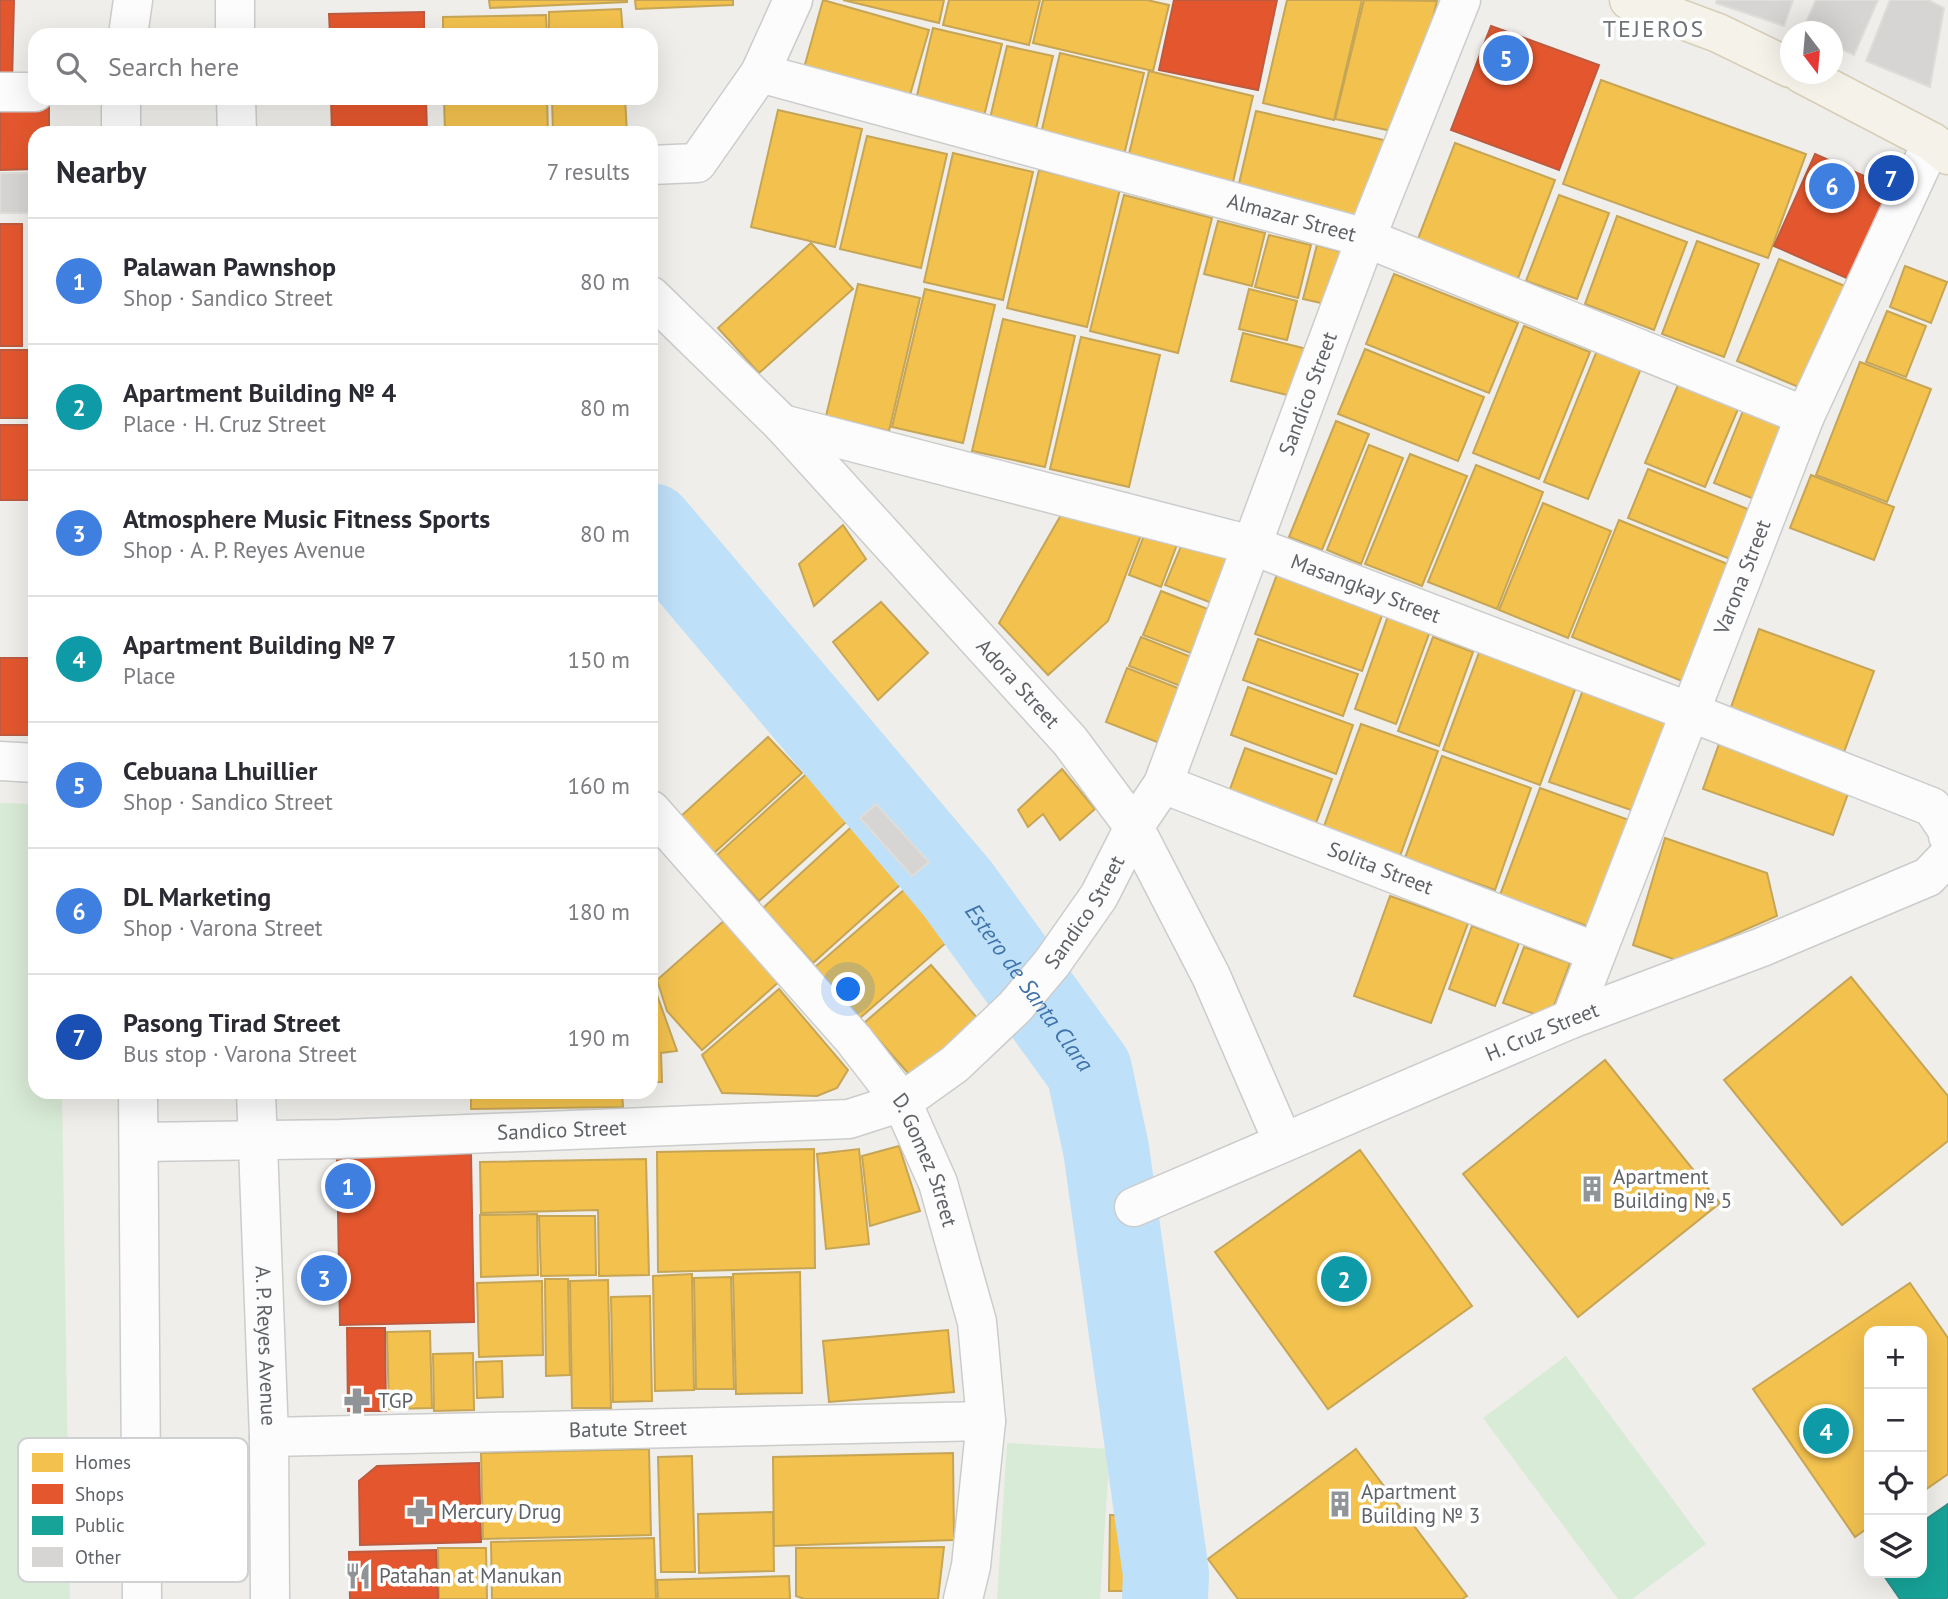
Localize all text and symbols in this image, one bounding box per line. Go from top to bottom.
district label: TEJEROS [1603,13,1705,44]
north arrow [1780,21,1843,84]
search box [28,28,658,105]
pin: 5 [1483,32,1529,84]
icon: search [52,48,90,86]
text: Search here [108,50,239,83]
text: Nearby [56,152,146,191]
pin: 7 [1868,152,1914,204]
text: 7 results [547,157,630,186]
pin: 6 [1809,160,1855,212]
street label: Almazar Street [1224,187,1359,248]
text: Palawan Pawnshop [123,250,336,283]
text: 1 [72,267,86,296]
text: 80 m [580,267,630,296]
text: Shop · Sandico Street [123,283,333,312]
street label: Sandico Street [1272,328,1343,459]
text: Apartment Building № 4 [123,376,396,409]
text: 2 [72,393,86,422]
text: 80 m [580,393,630,422]
text: Place · H. Cruz Street [123,409,326,438]
text: Atmosphere Music Fitness Sports [123,502,490,535]
street label: Varona Street [1707,516,1776,639]
text: 3 [72,519,86,548]
text: 80 m [580,519,630,548]
text: Shop · A. P. Reyes Avenue [123,535,366,564]
street label: Masangkay Street [1287,547,1444,629]
text: Apartment Building № 7 [123,628,396,661]
street label: Adora Street [971,633,1066,734]
text: 4 [72,645,86,674]
text: 150 m [568,645,630,674]
text: Place [123,661,176,690]
text: Cebuana Lhuillier [123,754,317,787]
text: 5 [72,771,86,800]
text: 160 m [568,771,630,800]
text: Shop · Sandico Street [123,787,333,816]
street label: Solita Street [1324,835,1437,900]
street label: Sandico Street [1038,851,1130,974]
text: DL Marketing [123,880,271,913]
text: 6 [72,897,86,926]
text: 180 m [568,897,630,926]
water label: Estero de Santa Clara [959,898,1100,1077]
text: Shop · Varona Street [123,913,323,942]
your location [831,972,865,1006]
street label: H. Cruz Street [1481,996,1602,1067]
text: Pasong Tirad Street [123,1006,340,1039]
text: 7 [72,1023,86,1052]
text: 190 m [568,1023,630,1052]
text: Bus stop · Varona Street [123,1039,357,1068]
street label: D. Gomez Street [887,1087,964,1230]
street label: Sandico Street [497,1114,627,1146]
pin: 1 [325,1160,371,1212]
place label: Apartment Building № 5 [1613,1163,1732,1214]
building icon: Apartment Building № 5 [1577,1174,1607,1204]
pin: 3 [301,1252,347,1304]
pin: 2 [1321,1253,1367,1305]
street label: A. P. Reyes Avenue [250,1265,283,1426]
map controls [1864,1326,1927,1578]
button: + [1864,1326,1927,1389]
pharmacy icon: TGP [342,1386,372,1416]
place label: TGP [378,1387,413,1414]
button: − [1864,1389,1927,1452]
pin: 4 [1803,1405,1849,1457]
street label: Batute Street [569,1414,687,1443]
legend [18,1438,248,1582]
text: Homes [75,1450,131,1474]
button: locate [1864,1452,1927,1515]
place label: Apartment Building № 3 [1361,1478,1480,1529]
text: Shops [75,1482,124,1506]
building icon: Apartment Building № 3 [1325,1489,1355,1519]
pharmacy icon: Mercury Drug [405,1497,435,1527]
place label: Mercury Drug [441,1498,561,1525]
text: Public [75,1513,125,1537]
button: layers [1864,1515,1927,1578]
text: Other [75,1545,121,1569]
restaurant icon: Patahan at Manukan [343,1561,373,1591]
place label: Patahan at Manukan [379,1562,562,1589]

